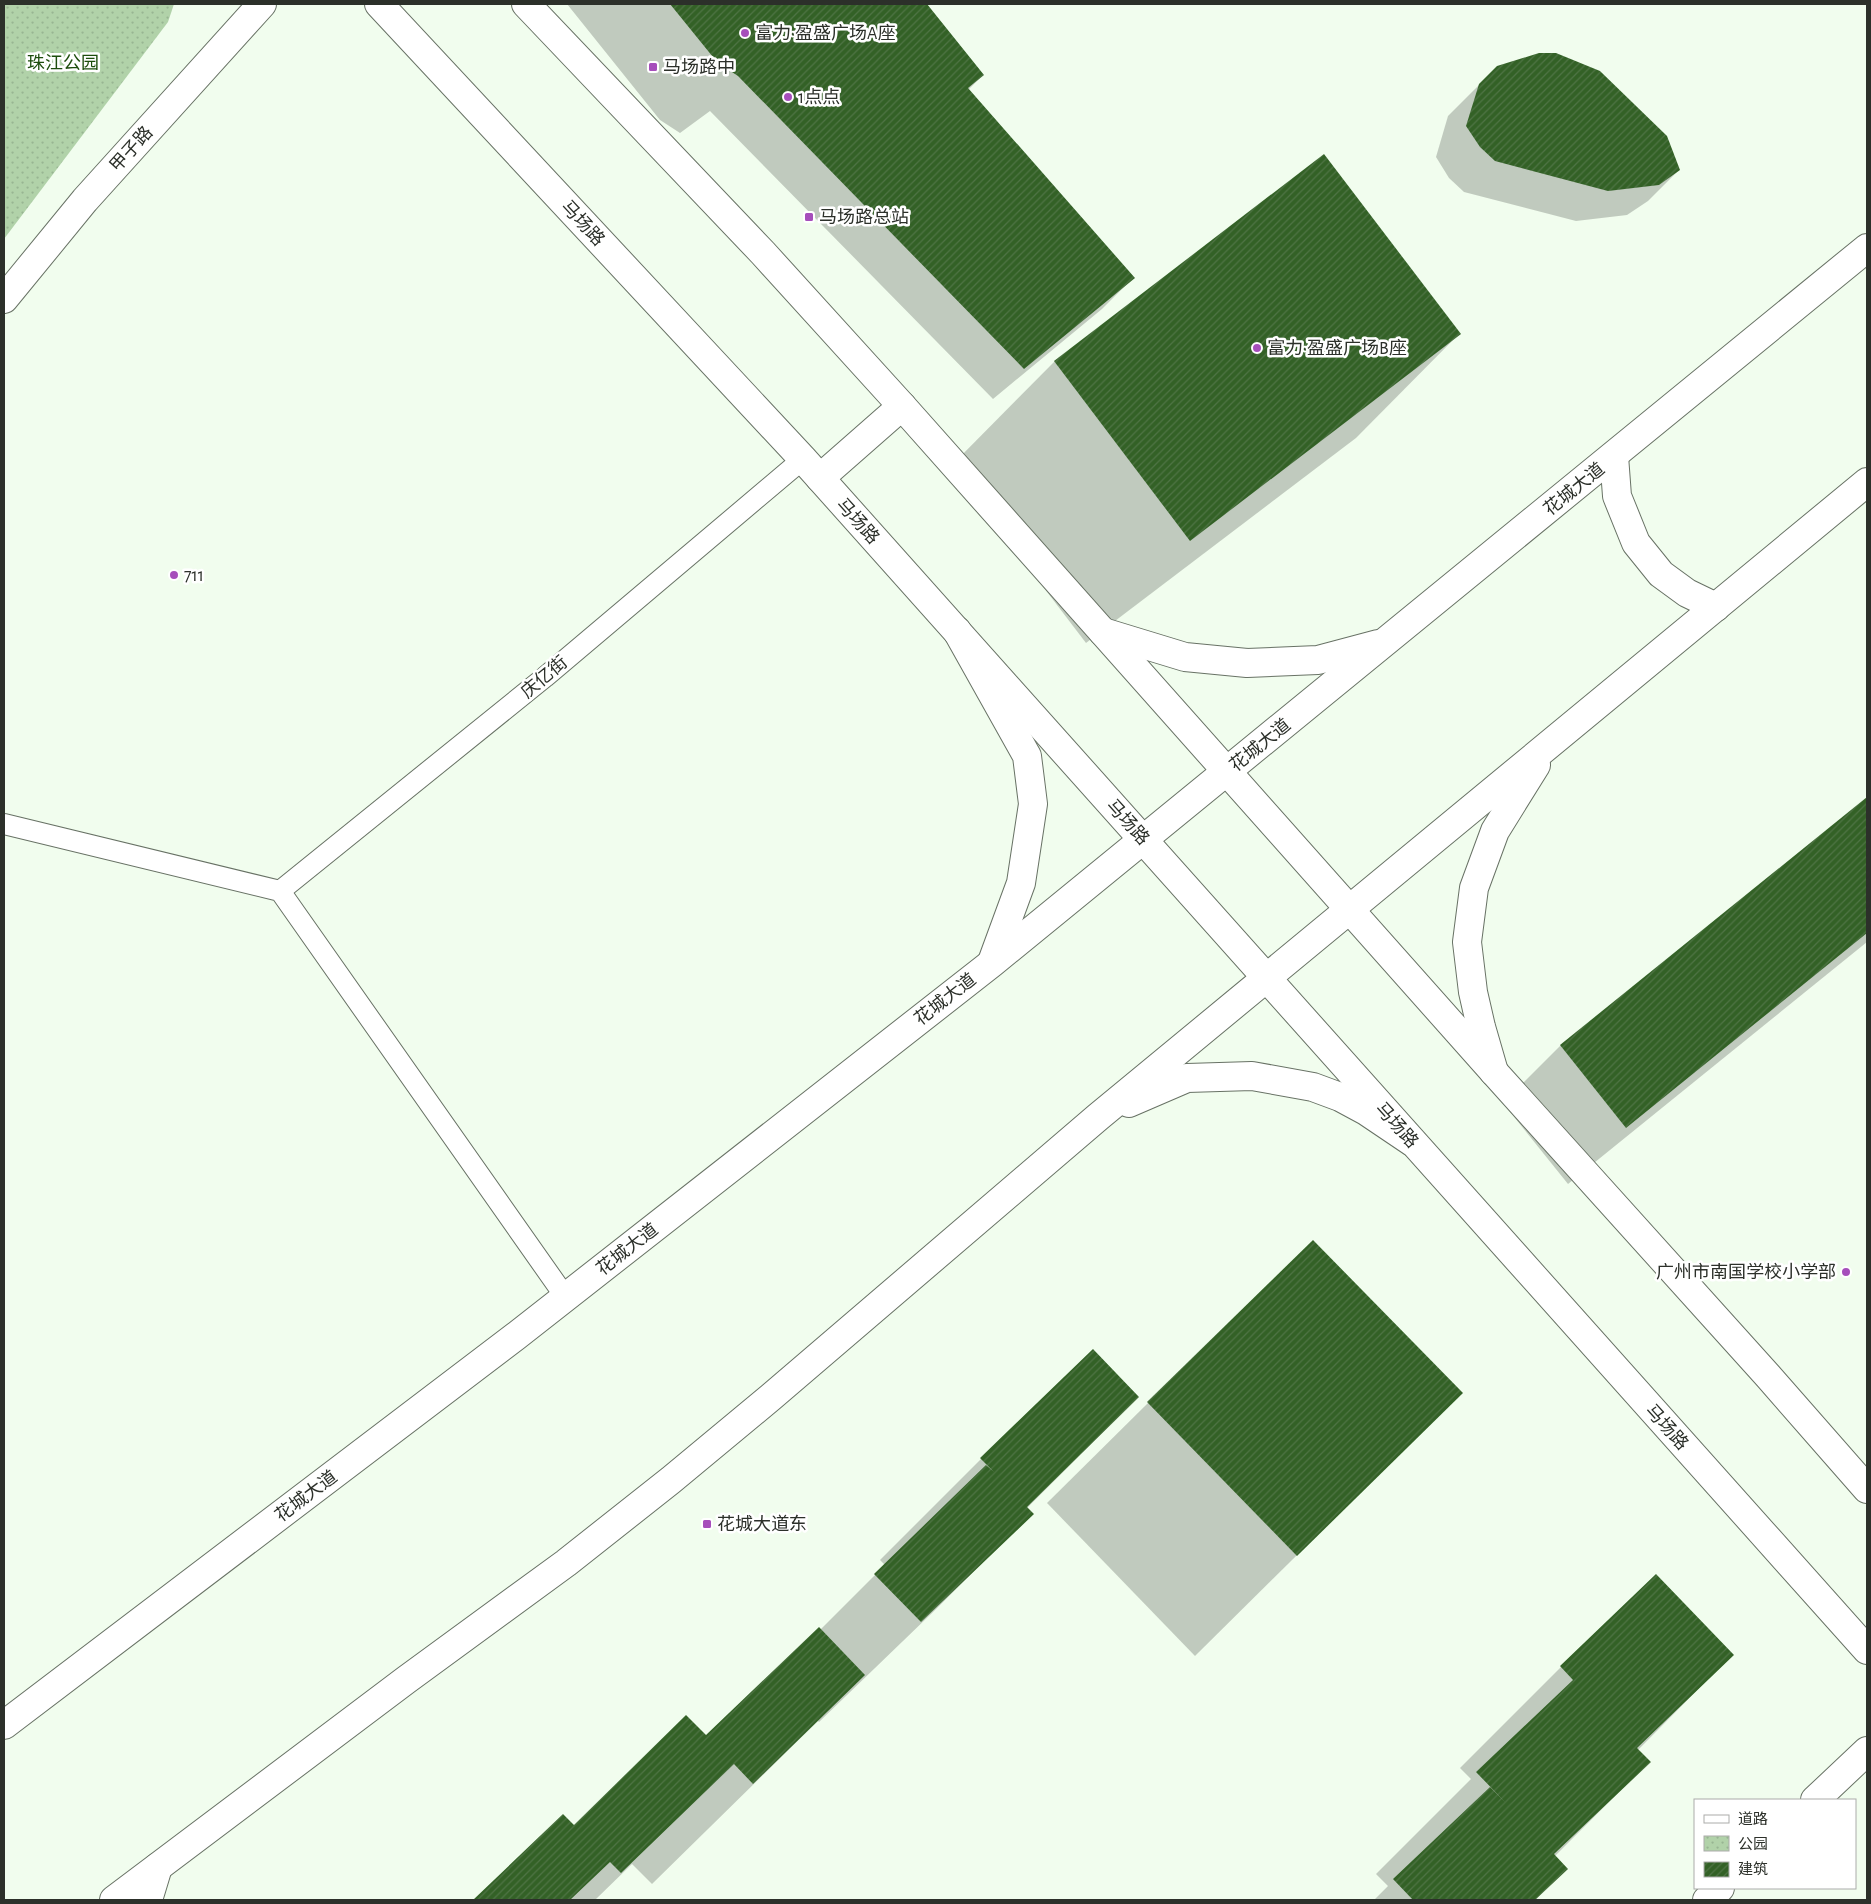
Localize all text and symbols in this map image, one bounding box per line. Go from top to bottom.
place label: 富力·盈盛广场A座 [755,23,896,43]
marker: 富力·盈盛广场A座 [739,27,751,39]
park label: 珠江公园 [27,53,99,73]
place label: 马场路中 [663,57,735,77]
marker: 马场路中 [647,61,659,73]
place label: 1点点 [798,87,840,107]
marker: 1点点 [782,91,794,103]
street label: 甲子路 [106,122,156,176]
street label: 马场路 [557,196,609,250]
place label: 马场路总站 [819,207,909,227]
marker: 马场路总站 [803,211,815,223]
place label: 富力·盈盛广场B座 [1267,338,1407,358]
marker: 富力·盈盛广场B座 [1251,342,1263,354]
street label: 花城大道 [1540,459,1608,519]
street label: 马场路 [833,494,883,548]
place label: 711 [184,567,204,585]
marker: 711 [168,569,180,581]
street label: 庆亿街 [517,652,571,702]
street label: 花城大道 [1226,715,1294,775]
street label: 马场路 [1103,795,1153,849]
street label: 花城大道 [910,969,980,1029]
street label: 马场路 [1372,1098,1422,1152]
street label: 花城大道 [592,1219,662,1279]
place label: 广州市南国学校小学部 [1656,1262,1836,1282]
marker: 广州市南国学校小学部 [1840,1266,1852,1278]
street label: 马场路 [1642,1400,1692,1454]
street label: 花城大道 [271,1466,341,1526]
place label: 花城大道东 [717,1514,807,1534]
marker: 花城大道东 [701,1518,713,1530]
legend [1694,1799,1856,1889]
text: 道路 [1738,1811,1768,1827]
text: 公园 [1738,1836,1768,1852]
text: 建筑 [1738,1861,1768,1877]

